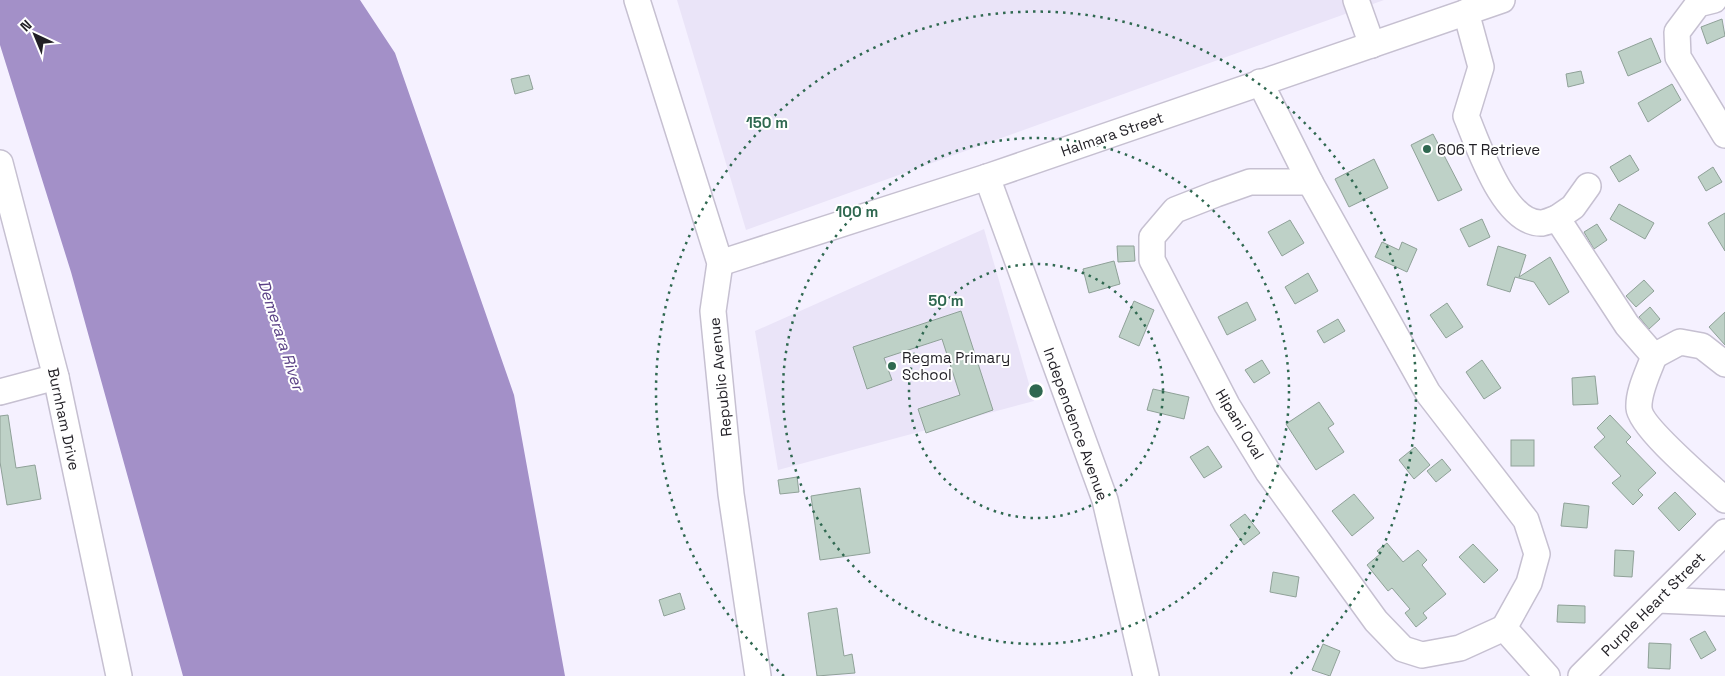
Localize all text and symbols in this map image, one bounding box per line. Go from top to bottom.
north arrow [10,10,60,60]
text: N [16,16,36,35]
street label: Halmara Street [1058,108,1166,160]
text: 150 m [746,113,788,132]
place label: 606 T Retrieve [1437,140,1540,159]
marker: 606 T Retrieve [1421,143,1433,155]
text: 100 m [836,202,878,221]
water label: Demerara River [253,277,309,395]
text: 50 m [928,291,964,310]
street label: Republic Avenue [704,316,736,438]
street label: Independence Avenue [1039,345,1113,503]
place label: Regma Primary School [902,348,1010,384]
marker: Regma Primary School [886,360,898,372]
street label: Burnham Drive [44,366,84,472]
centre of rings [1027,382,1045,400]
street label: Hipani Oval [1212,385,1268,463]
street label: Purple Heart Street [1597,548,1709,660]

